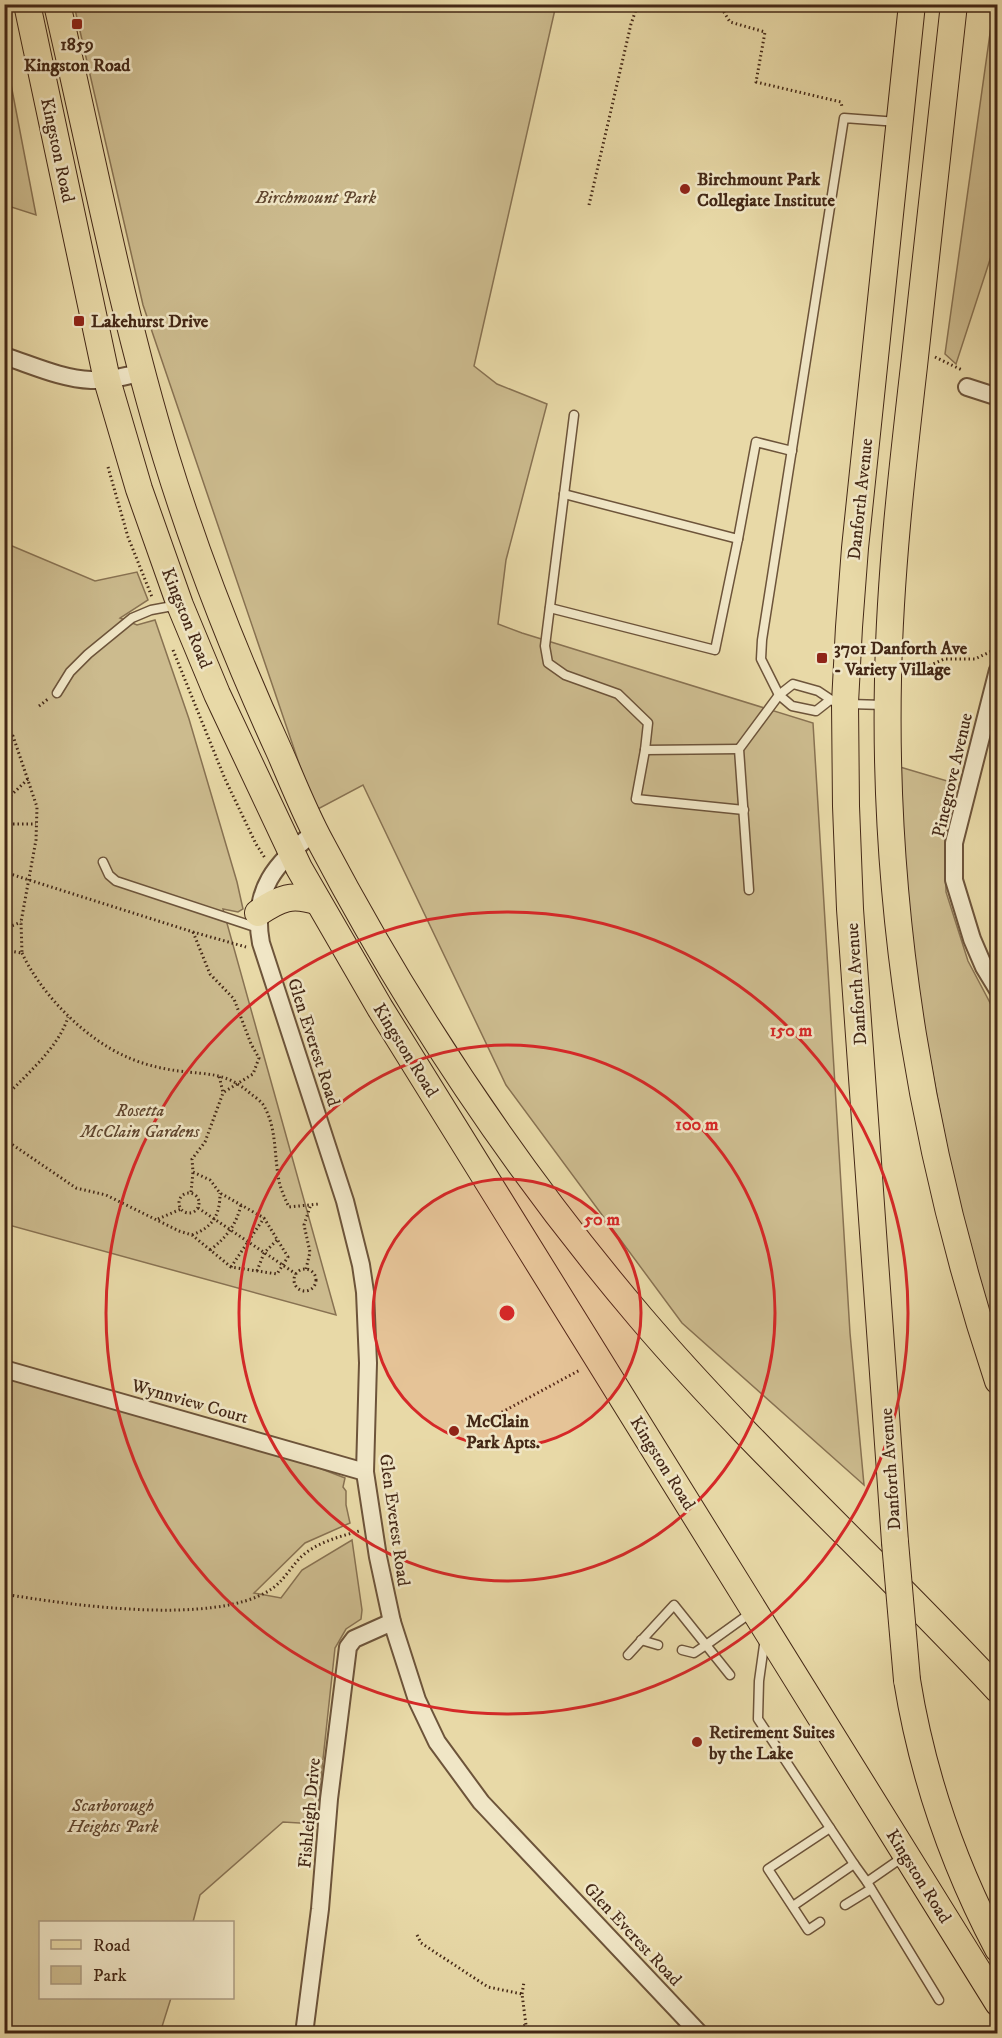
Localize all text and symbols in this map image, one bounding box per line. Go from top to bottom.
marker: 1859 Kingston Road [70,17,84,31]
place label: 1859 Kingston Road [24,34,131,77]
street label: Kingston Road [35,96,79,205]
place label: Birchmount Park Collegiate Institute [697,169,835,212]
marker: Birchmount Park Collegiate Institute [678,182,692,196]
park label: Birchmount Park [255,187,377,209]
place label: Lakehurst Drive [91,311,209,333]
marker: Lakehurst Drive [72,314,86,328]
street label: Danforth Avenue [844,437,878,561]
street label: Kingston Road [156,565,216,672]
place label: 3701 Danforth Ave - Variety Village [834,638,968,681]
marker: 3701 Danforth Ave - Variety Village [815,651,829,665]
street label: Pinegrove Avenue [928,711,978,840]
street label: Danforth Avenue [842,922,872,1046]
street label: Glen Everest Road [282,975,344,1109]
street label: Kingston Road [368,1000,443,1102]
text: 150 m [770,1020,813,1042]
park label: Rosetta McClain Gardens [79,1100,200,1143]
text: 100 m [675,1114,719,1136]
text: 50 m [583,1209,620,1231]
centre of rings [497,1303,517,1323]
street label: Wynnview Court [128,1374,251,1429]
street label: Danforth Avenue [876,1407,906,1531]
place label: McClain Park Apts. [466,1411,540,1454]
street label: Kingston Road [625,1413,700,1515]
marker: McClain Park Apts. [447,1424,461,1438]
street label: Glen Everest Road [374,1453,414,1588]
place label: Retirement Suites by the Lake [708,1722,835,1765]
marker: Retirement Suites by the Lake [690,1735,704,1749]
street label: Fishleigh Drive [294,1757,326,1869]
park label: Scarborough Heights Park [67,1795,159,1838]
street label: Kingston Road [881,1826,956,1928]
street label: Glen Everest Road [579,1878,686,1991]
legend [39,1921,234,1999]
text: Road [93,1935,130,1957]
text: Park [93,1965,127,1987]

